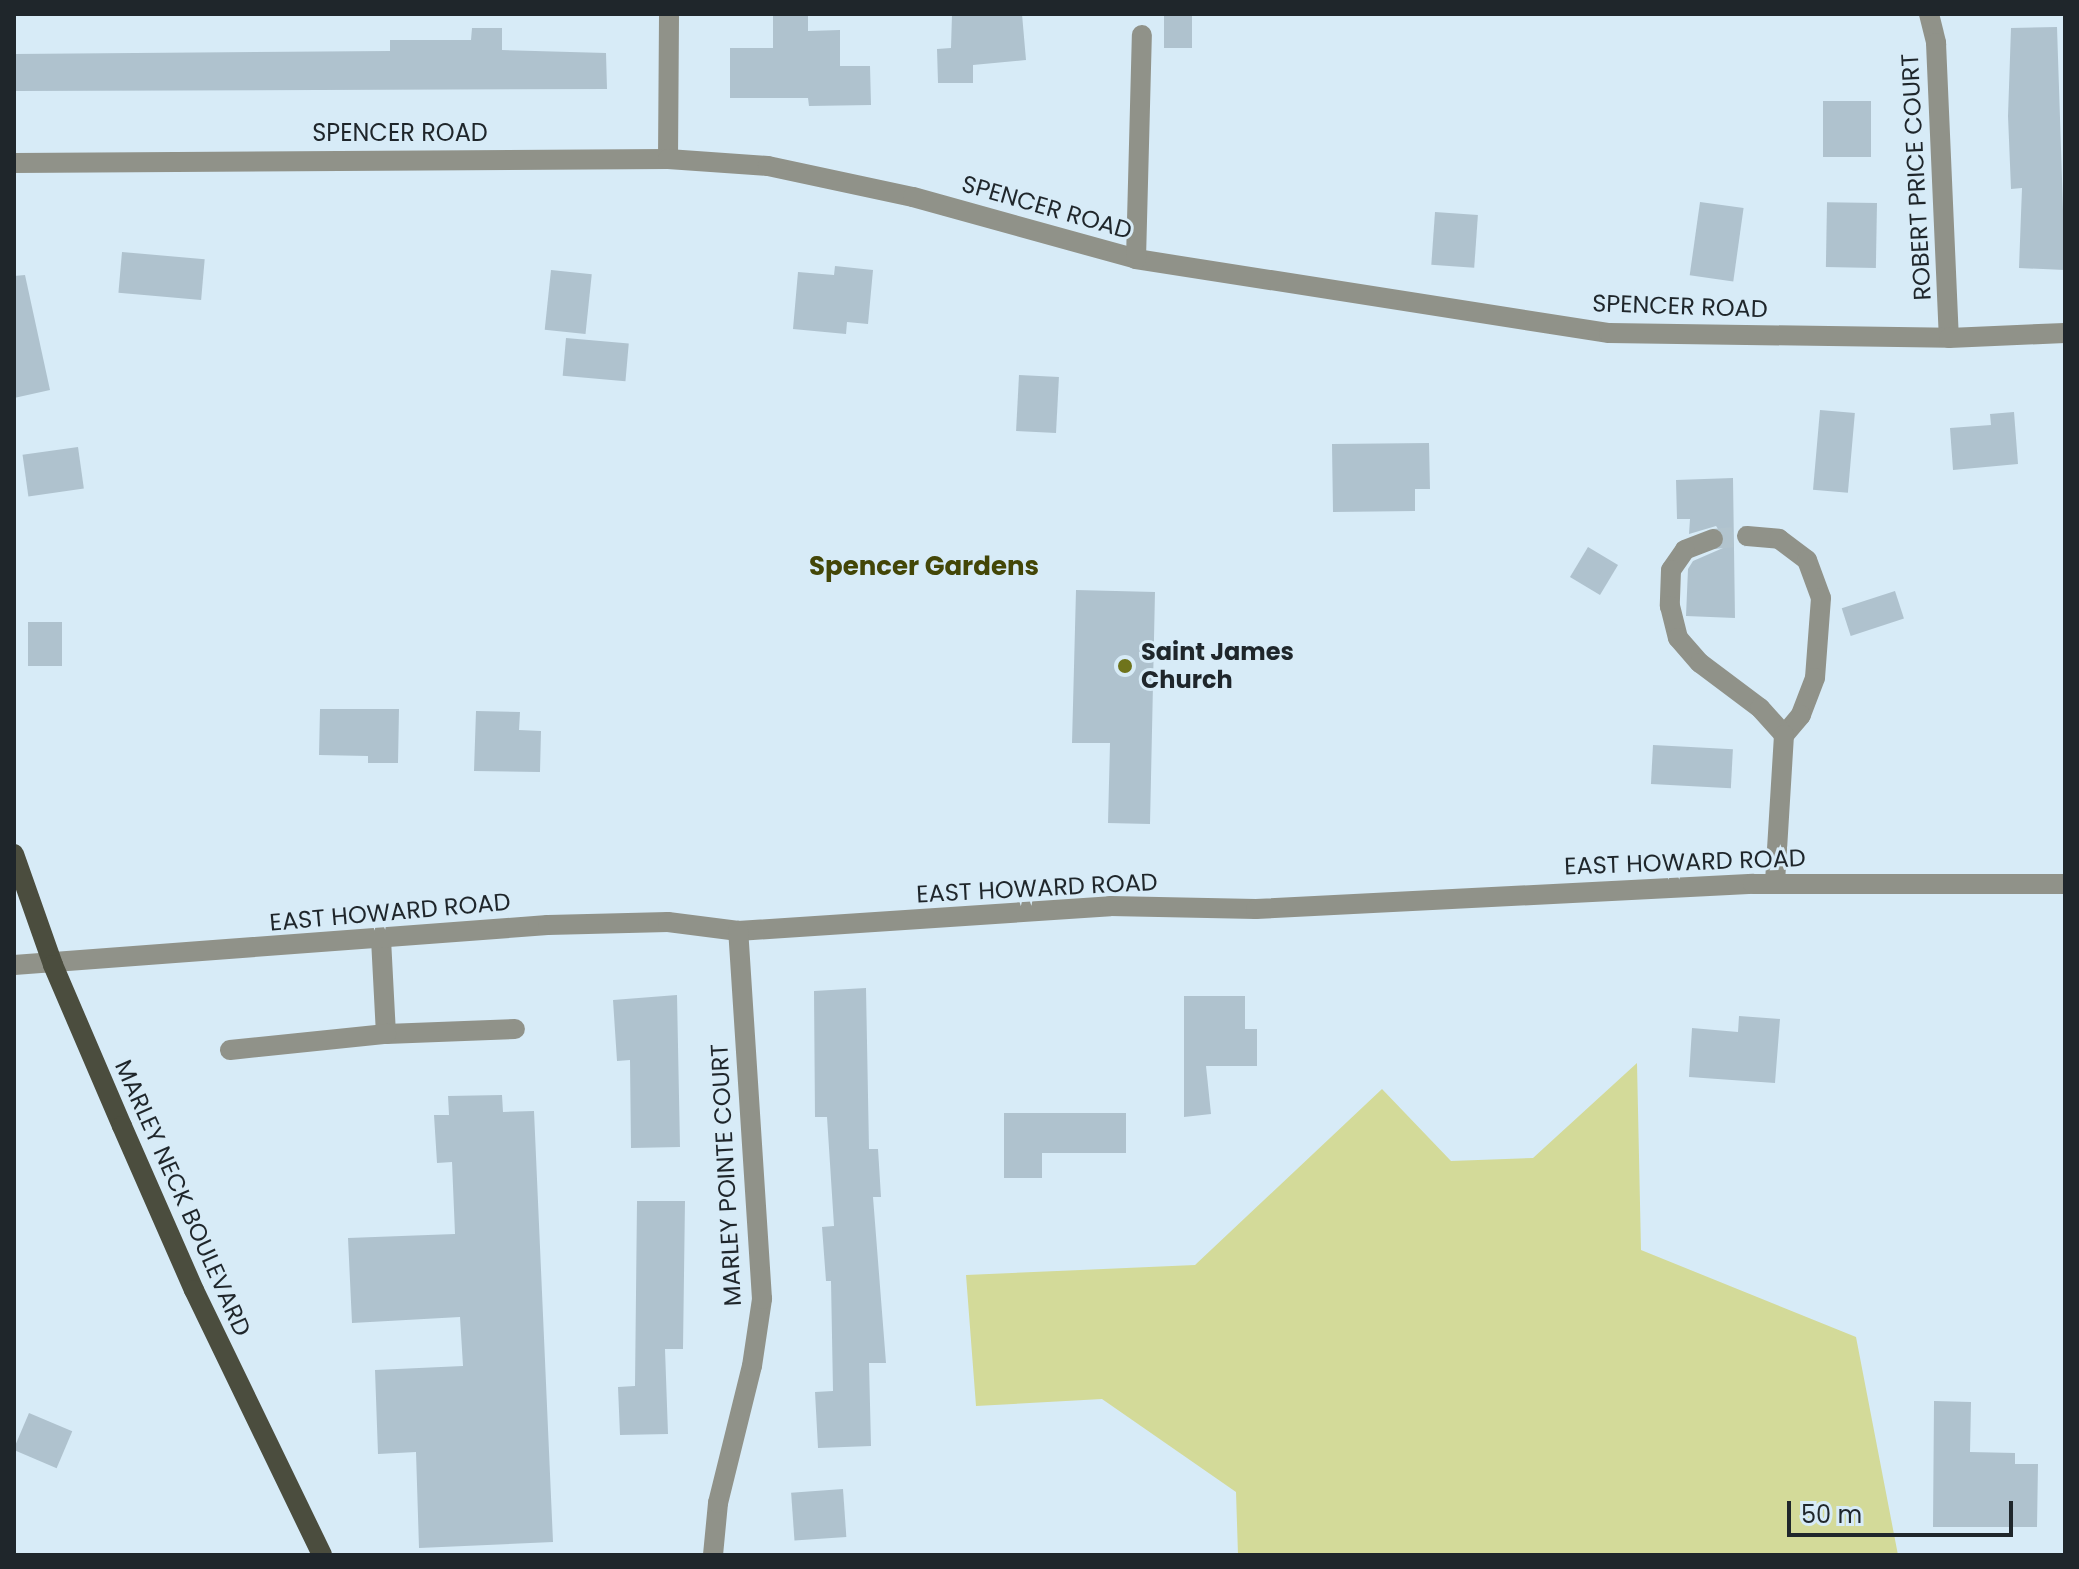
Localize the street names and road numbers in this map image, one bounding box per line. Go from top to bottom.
street label: ROBERT PRICE COURT [1895,53,1937,301]
street label: SPENCER ROAD [312,119,488,147]
street label: SPENCER ROAD [959,169,1135,245]
street label: SPENCER ROAD [1592,289,1768,323]
street label: EAST HOWARD ROAD [1564,843,1806,881]
street label: EAST HOWARD ROAD [916,867,1158,909]
street label: EAST HOWARD ROAD [268,887,512,937]
street label: MARLEY POINTE COURT [705,1043,747,1307]
street label: MARLEY NECK BOULEVARD [109,1055,257,1341]

